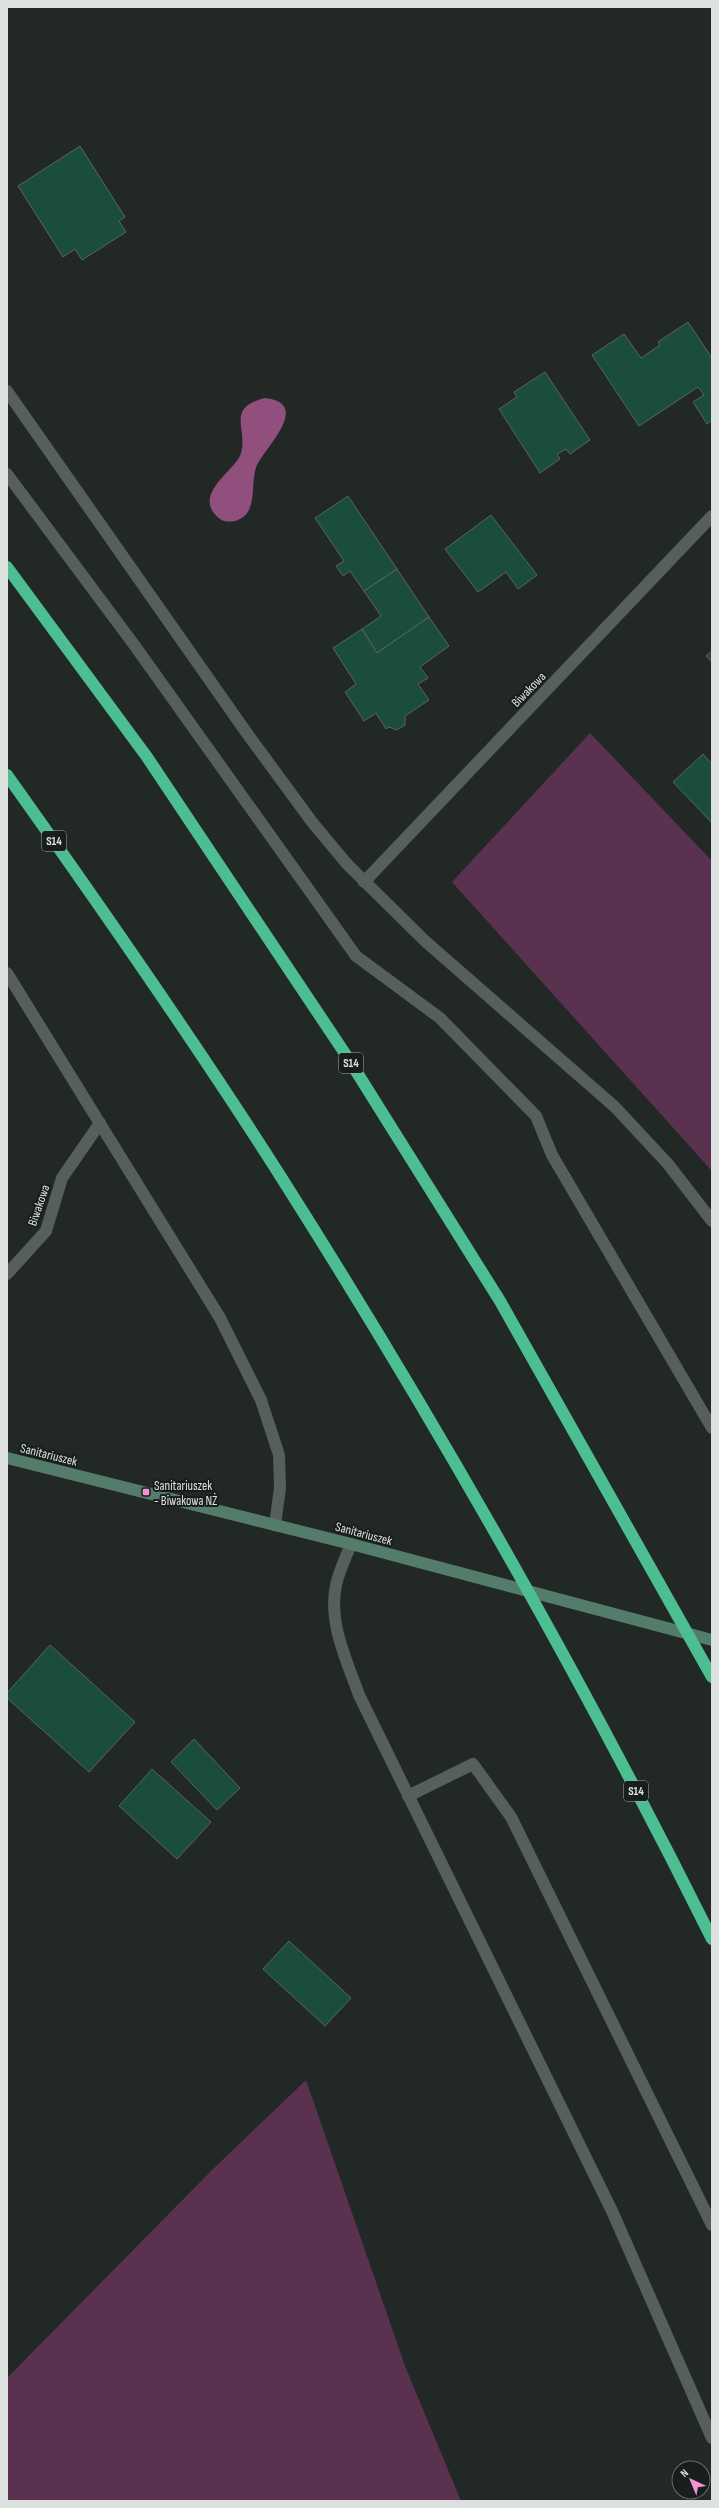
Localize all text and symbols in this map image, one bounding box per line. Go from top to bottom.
street label: Biwakowa [508,669,549,711]
road number: S14 [42,831,66,851]
road number: S14 [339,1053,363,1073]
street label: Biwakowa [24,1183,53,1228]
street label: Sanitariuszek [19,1440,79,1470]
place label: Sanitariuszek - Biwakowa NŻ [154,1478,218,1509]
marker: Sanitariuszek - Biwakowa NŻ [141,1487,151,1497]
street label: Sanitariuszek [334,1519,394,1549]
road number: S14 [624,1781,648,1801]
north arrow [671,2460,711,2500]
text: N [678,2466,691,2480]

